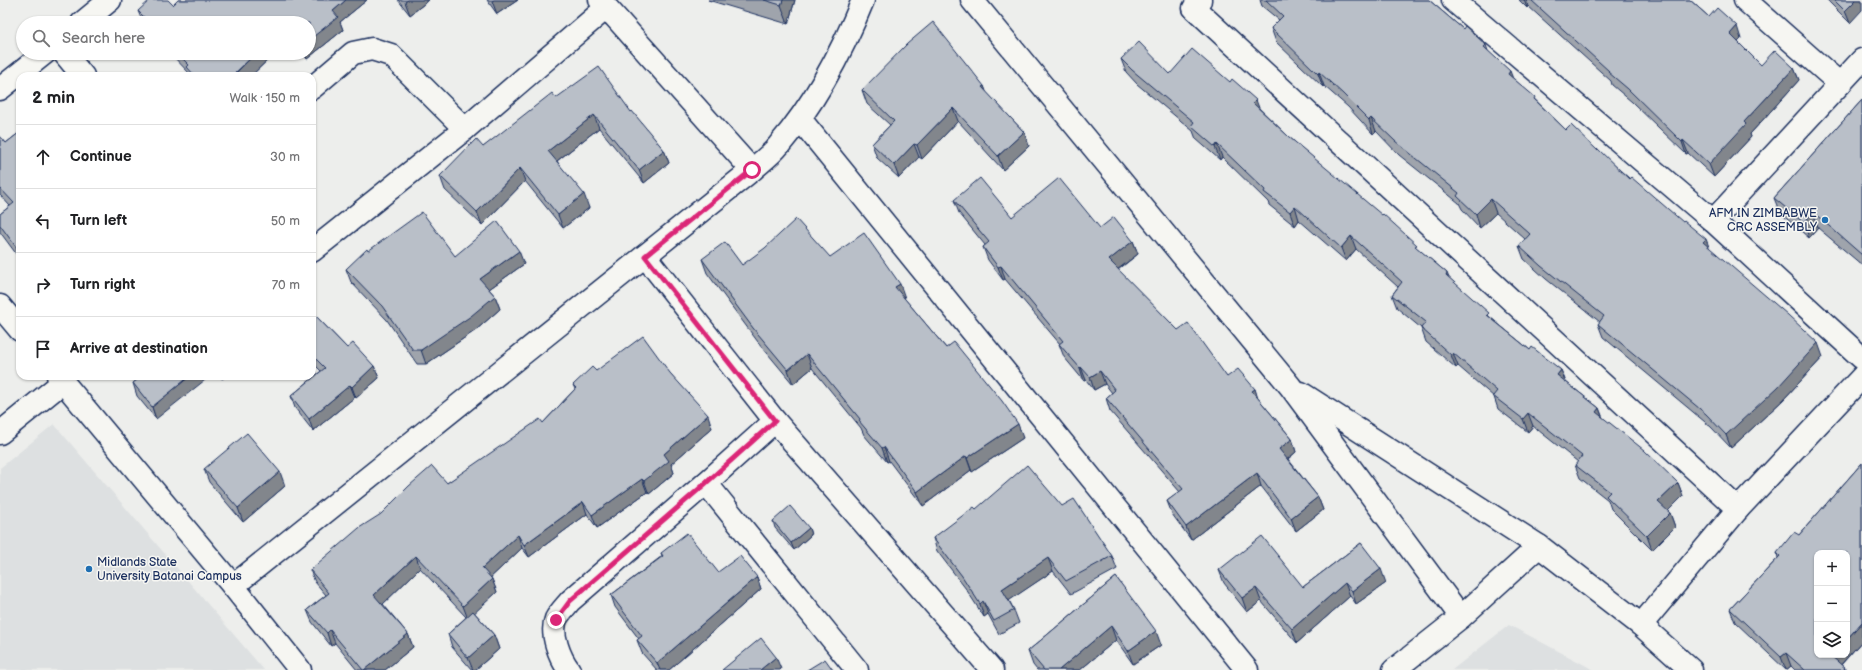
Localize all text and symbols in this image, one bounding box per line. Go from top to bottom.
search box [16,16,316,60]
icon: search [30,27,52,49]
text: Search here [62,29,145,48]
text: 2 min [32,88,75,108]
text: Walk · 150 m [229,90,300,106]
icon: ahead [32,146,54,168]
text: Continue [70,147,132,166]
text: 30 m [270,149,300,165]
route start [743,161,761,179]
place label: AFM IN ZIMBABWE CRC ASSEMBLY [1709,206,1818,235]
icon: left [32,210,54,232]
text: Turn left [70,211,127,230]
text: 50 m [271,213,300,229]
marker: AFM IN ZIMBABWE CRC ASSEMBLY [1820,215,1830,225]
icon: right [32,274,54,296]
text: Turn right [70,275,135,294]
text: 70 m [272,277,300,293]
icon: arrive [32,338,54,360]
text: Arrive at destination [70,339,208,358]
map controls [1814,550,1850,658]
button: + [1814,550,1850,586]
place label: Midlands State University Batanai Campus [97,555,242,584]
marker: Midlands State University Batanai Campus [84,564,94,574]
button: − [1814,586,1850,622]
route end [547,611,565,629]
button: layers [1814,622,1850,658]

